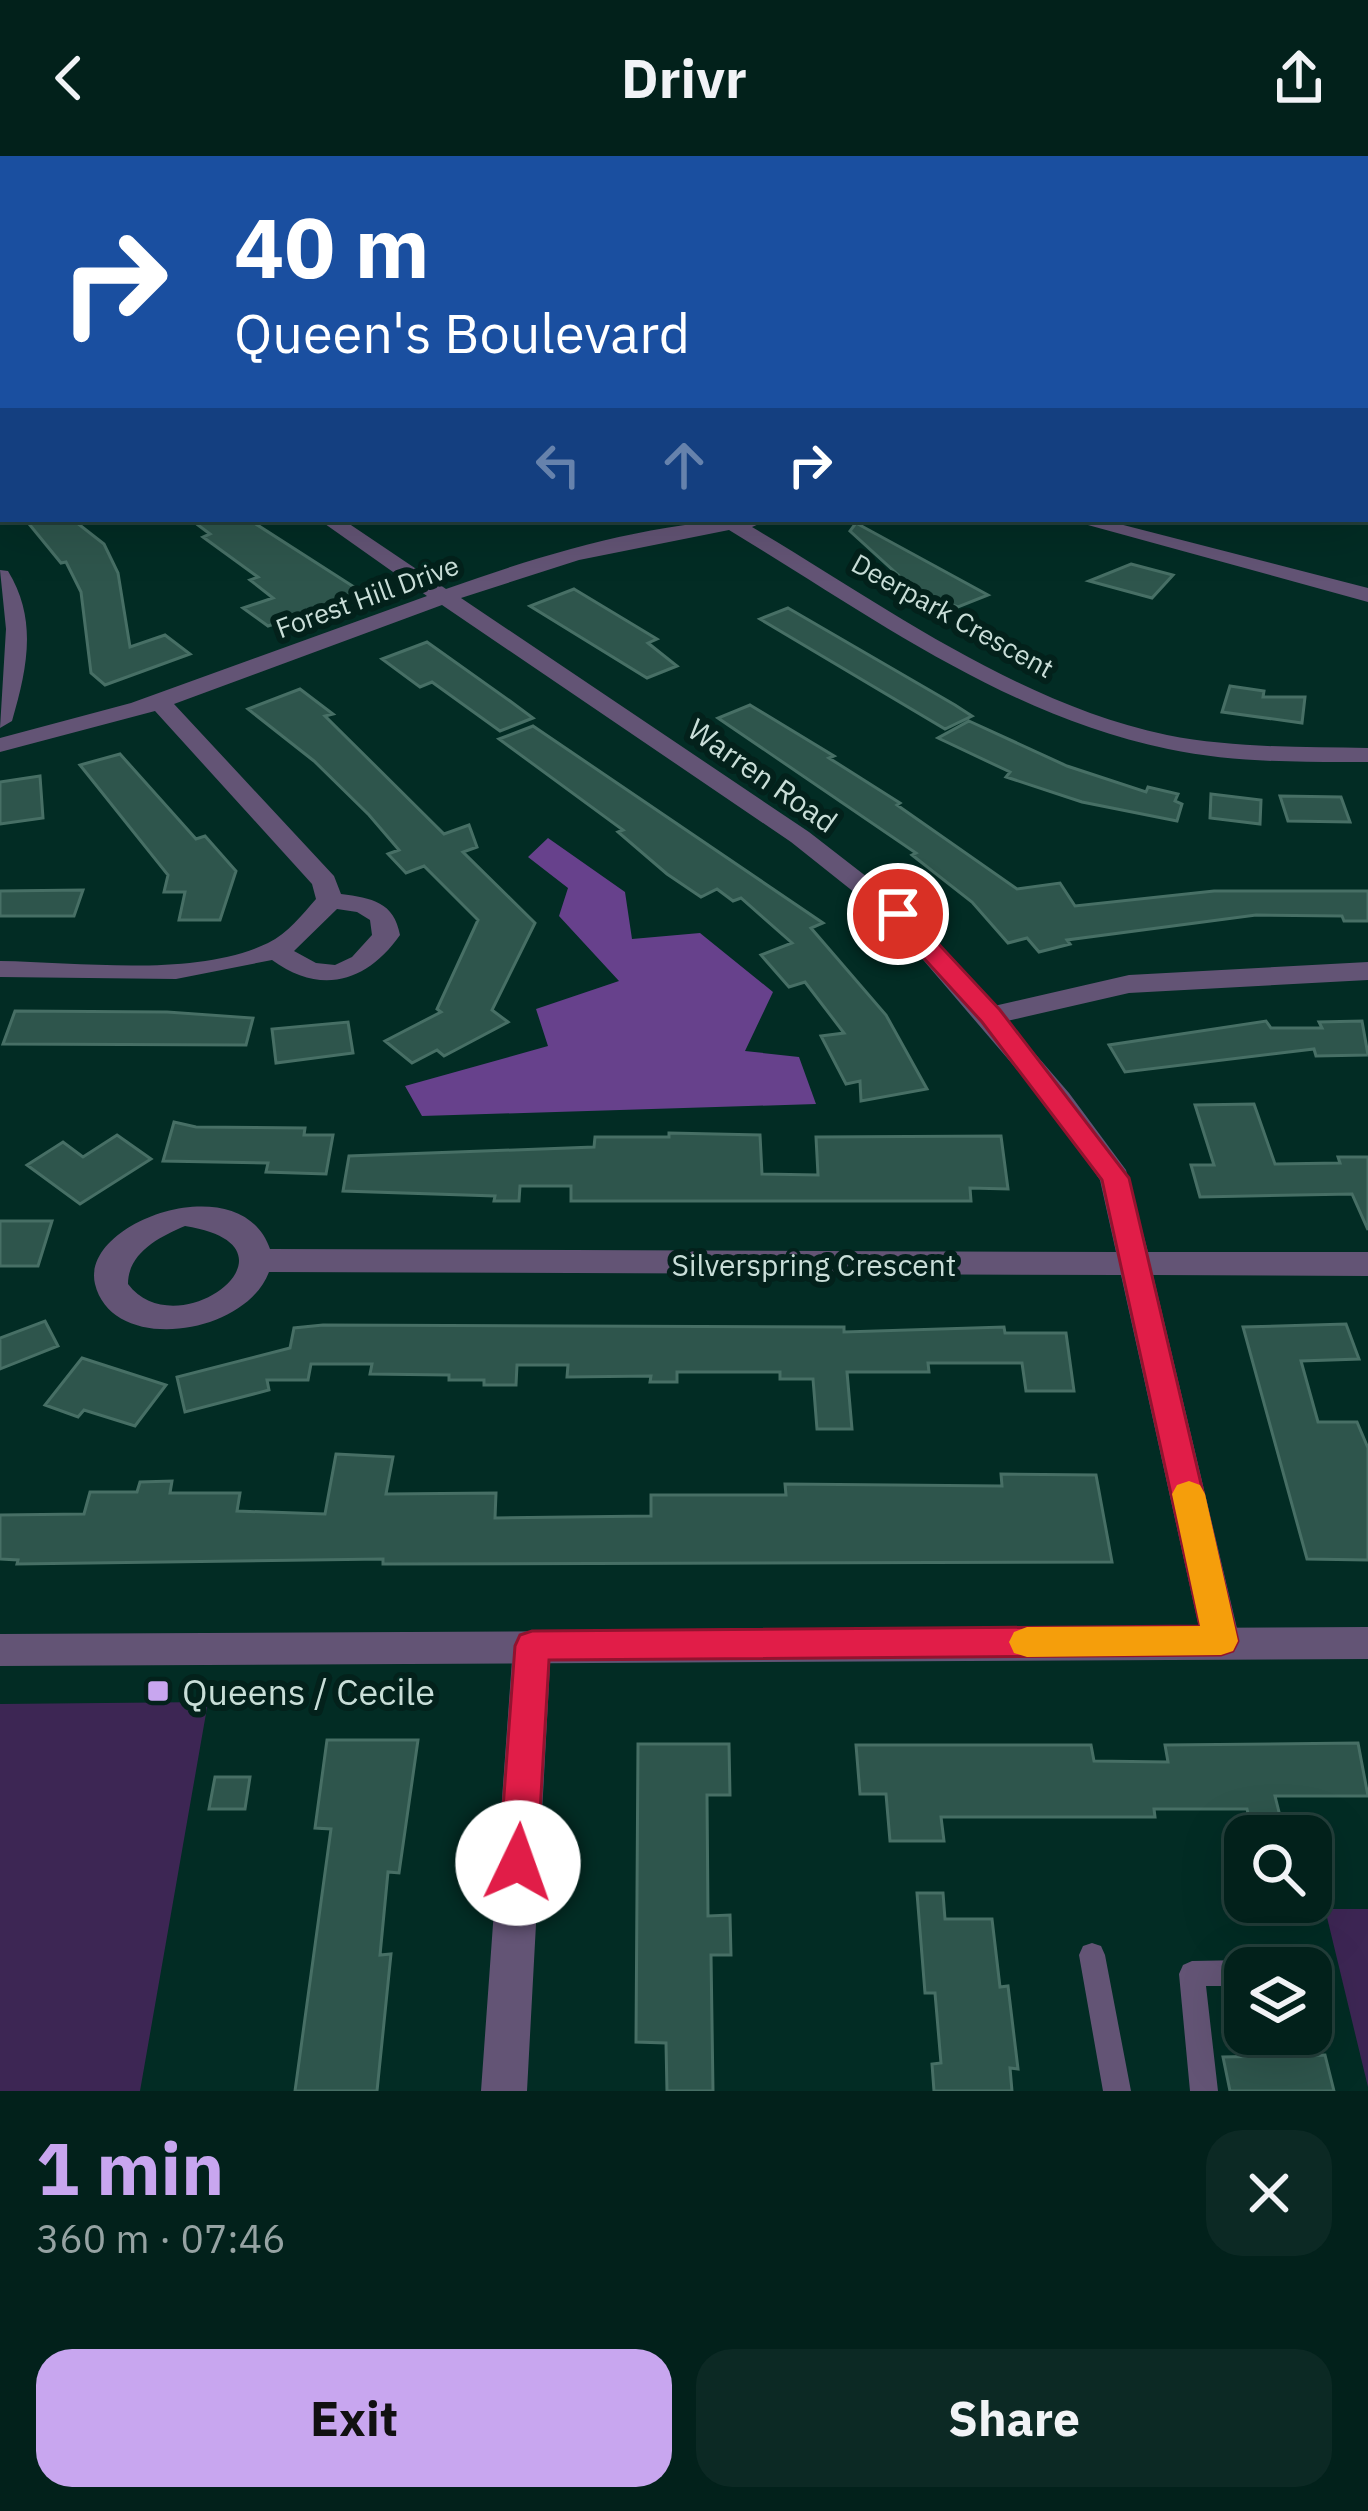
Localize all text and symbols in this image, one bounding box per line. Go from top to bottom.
text: Drivr [621,43,747,113]
icon: back [36,45,102,111]
icon: share [1266,45,1332,111]
text: 40 m [234,192,430,301]
icon: right [36,204,192,360]
text: Queen's Boulevard [234,298,690,368]
icon: left [525,432,591,498]
icon: ahead [651,432,717,498]
icon: right [777,432,843,498]
street label: Deerpark Crescent [846,545,1060,685]
street label: Forest Hill Drive [271,547,463,645]
street label: Warren Road [681,709,845,841]
pin [847,863,949,965]
icon: arrive [865,881,931,947]
street label: Silverspring Crescent [672,1245,956,1284]
place label: Queens / Cecile [182,1668,435,1715]
marker: Queens / Cecile [145,1678,171,1704]
position arrow [455,1800,581,1926]
map controls [1224,1815,1332,2055]
button: search [1224,1815,1332,1923]
button: layers [1224,1947,1332,2055]
text: 1 min [36,2121,224,2215]
button: close [1206,2130,1332,2256]
text: 360 m · 07:46 [36,2213,286,2264]
button: Exit [36,2349,672,2487]
button: Share [696,2349,1332,2487]

